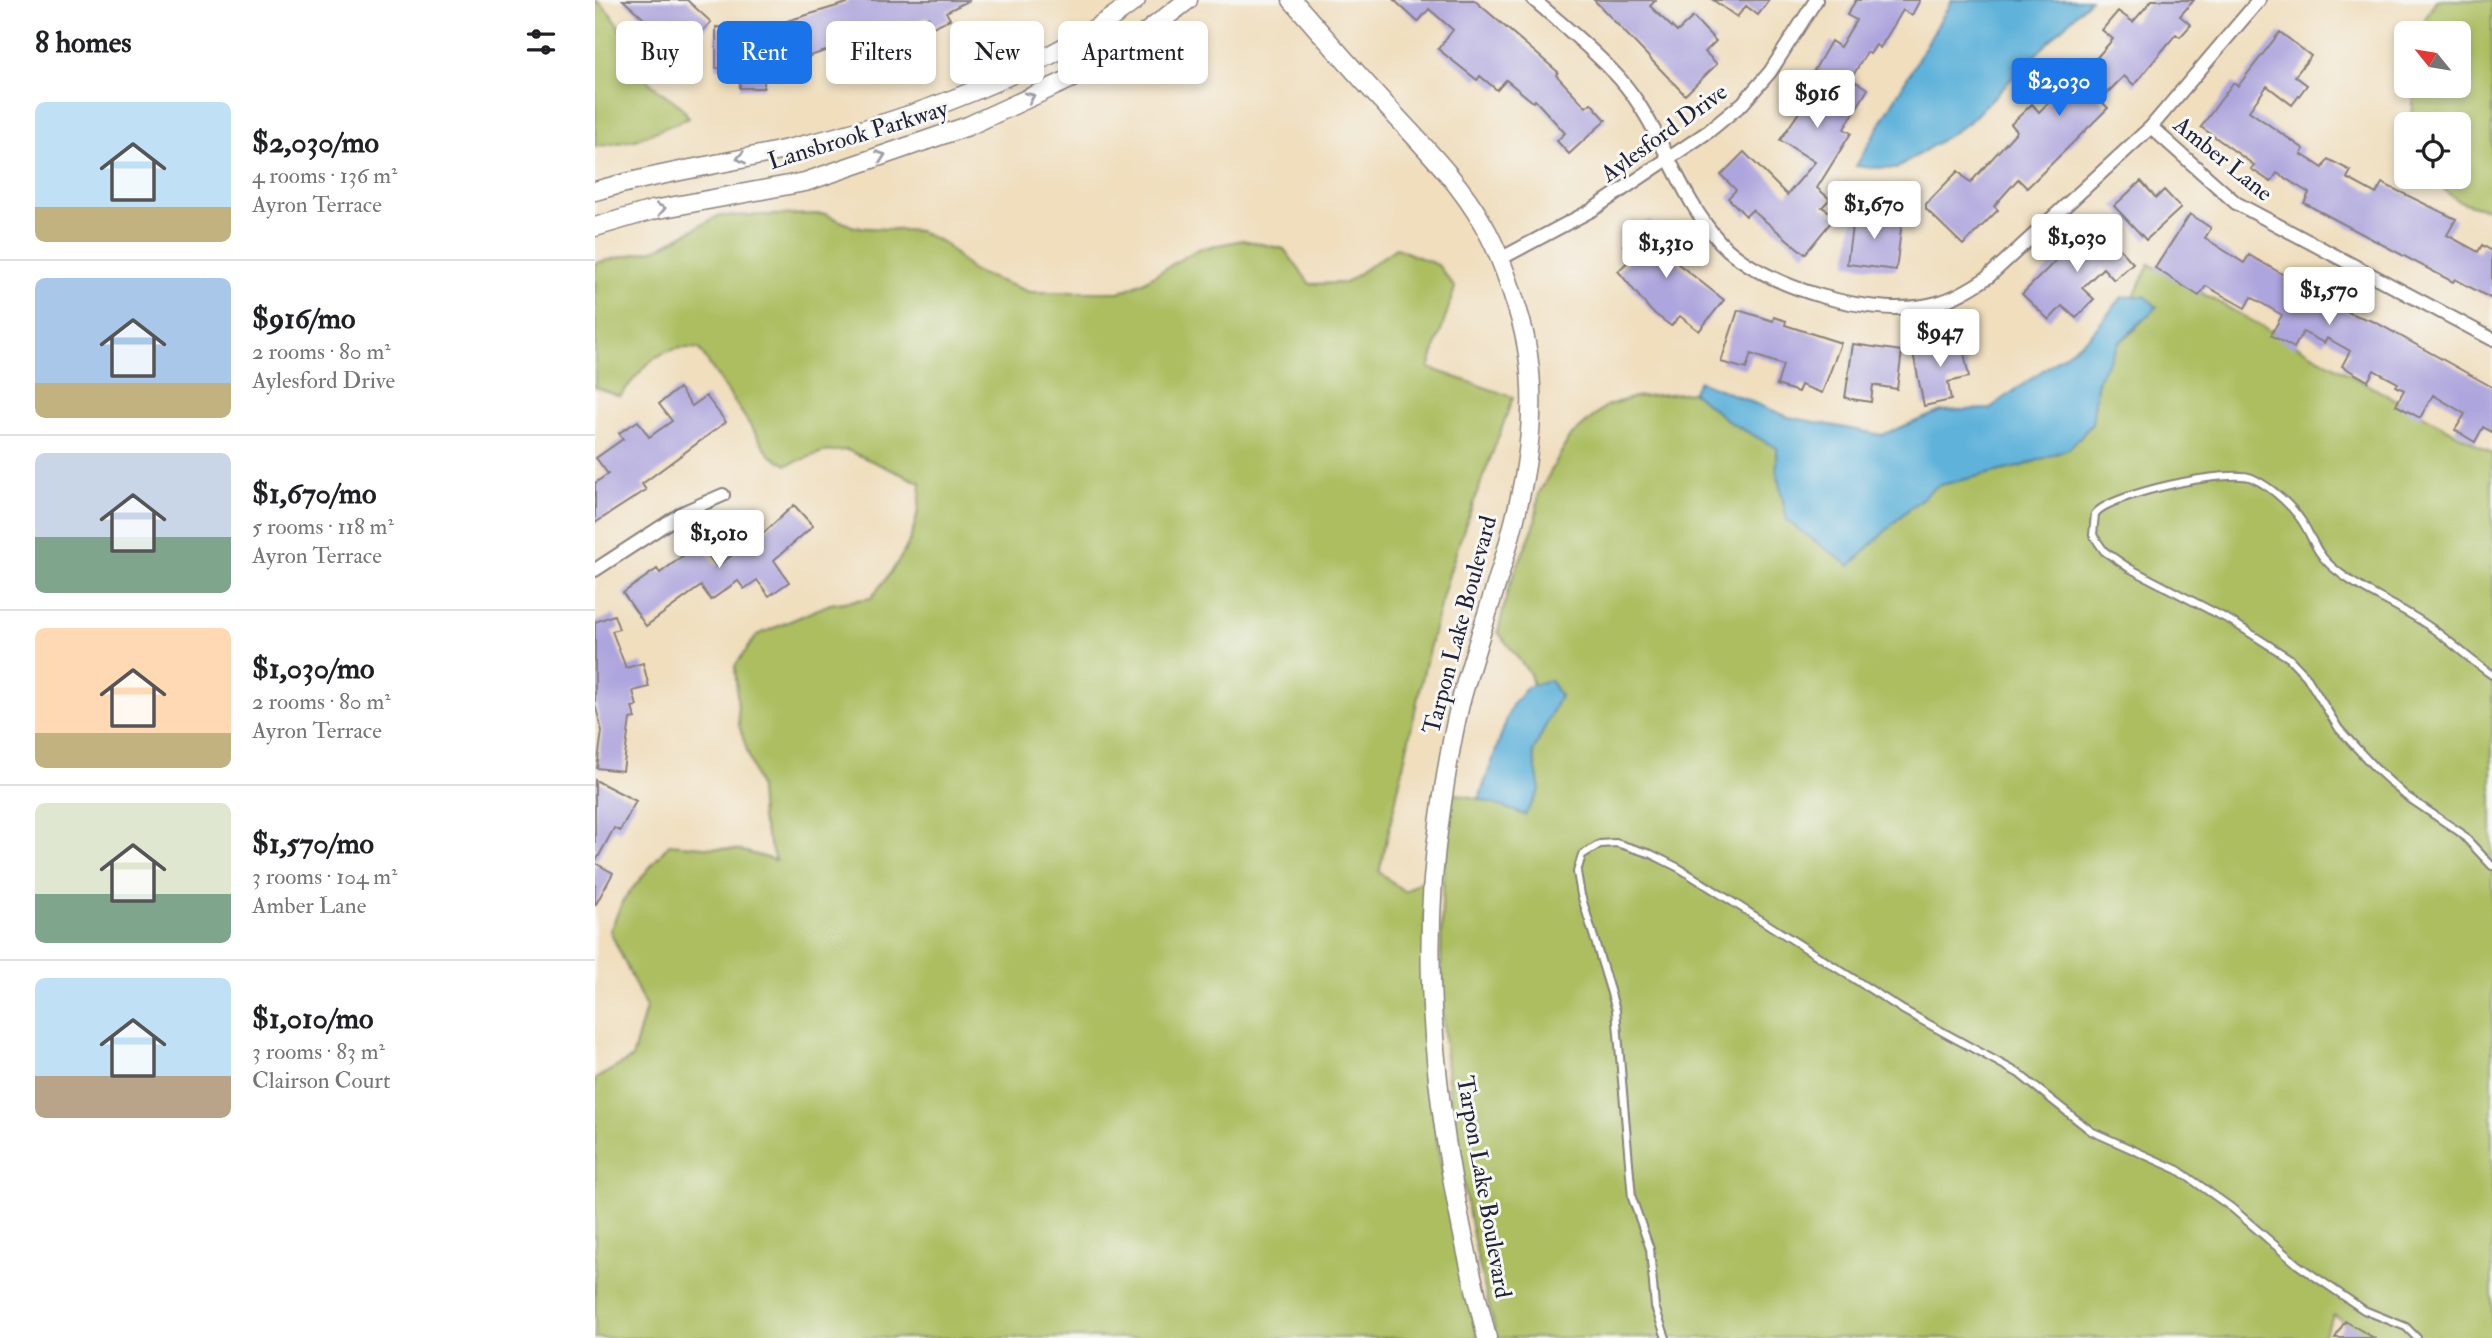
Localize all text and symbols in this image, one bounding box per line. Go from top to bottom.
chip: Buy [616,21,703,84]
chip: Rent [717,21,812,84]
chip: Filters [826,21,936,84]
chip: New [950,21,1044,84]
chip: Apartment [1058,21,1208,84]
north arrow [2394,21,2471,98]
map controls [2394,21,2471,189]
icon: filters [522,23,560,61]
text: 8 homes [35,24,132,61]
pin: $2,030 [2002,58,2116,118]
text: $2,030 [2028,66,2090,95]
pin: $916 [1776,71,1858,130]
street label: Aylesford Drive [1594,77,1733,190]
text: $916 [1795,78,1839,107]
one-way arrow [1023,91,1035,105]
street label: Lansbrook Parkway [764,93,952,177]
street label: Amber Lane [2166,109,2279,209]
button: locate [2394,112,2471,189]
text: $2,030/mo [252,124,379,161]
icon: home [91,130,175,214]
one-way arrow [735,150,747,165]
one-way arrow [875,150,887,164]
text: 4 rooms · 136 m² [252,161,398,190]
pin: $1,670 [1817,182,1931,241]
text: $1,670 [1844,189,1904,218]
text: Ayron Terrace [252,190,382,219]
one-way arrow [655,203,667,218]
pin: $1,030 [2020,215,2134,274]
pin: $1,310 [1609,220,1723,280]
text: $1,030 [2047,222,2107,251]
text: $1,310 [1638,228,1694,257]
pin: $1,570 [2272,268,2386,327]
text: $1,570 [2300,275,2358,304]
text: $916/mo [252,300,355,337]
icon: home [91,306,175,390]
pin: $947 [1899,310,1981,369]
text: $947 [1916,317,1964,346]
text: 2 rooms · 80 m² [252,337,391,366]
text: Aylesford Drive [252,366,395,395]
text: $1,670/mo [252,475,376,512]
icon: home [91,481,175,565]
pin: $1,010 [662,510,776,570]
text: 5 rooms · 118 m² [252,512,394,541]
street label: Tarpon Lake Boulevard [1416,512,1504,738]
text: $1,010 [690,518,748,547]
text: Ayron Terrace [252,541,382,570]
text: $1,030/mo [252,650,375,687]
icon: home [91,656,175,740]
text: 2 rooms · 80 m² [252,687,391,716]
text: Ayron Terrace [252,716,382,745]
text: $1,570/mo [252,825,374,862]
icon: home [91,831,175,915]
text: 3 rooms · 104 m² [252,862,398,891]
text: Amber Lane [252,891,366,920]
text: $1,010/mo [252,1000,373,1037]
icon: home [91,1006,175,1090]
text: 3 rooms · 83 m² [252,1037,385,1066]
text: Clairson Court [252,1066,390,1095]
street label: Tarpon Lake Boulevard [1449,1074,1519,1301]

